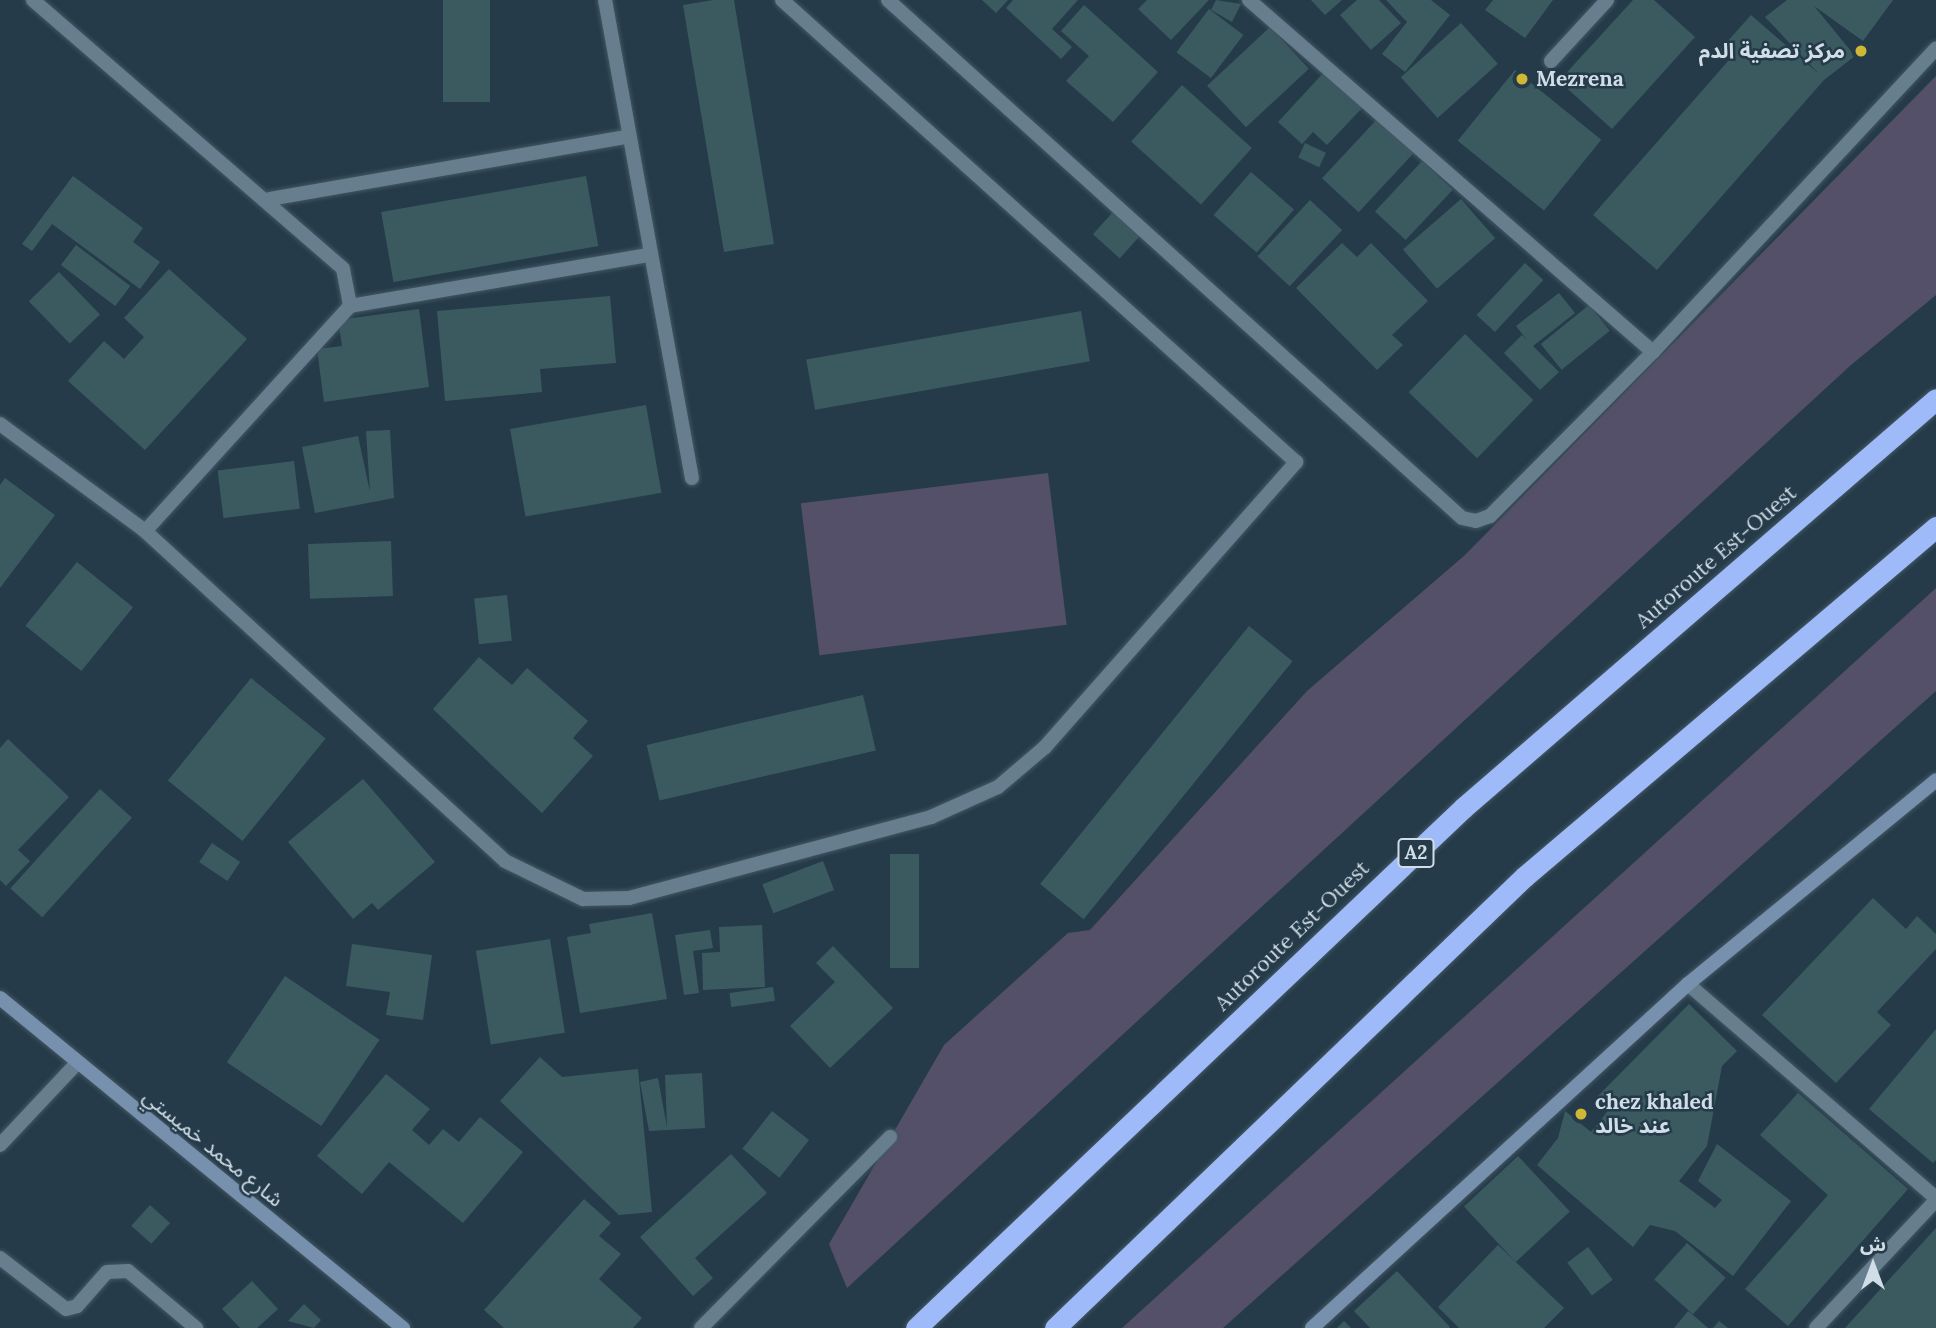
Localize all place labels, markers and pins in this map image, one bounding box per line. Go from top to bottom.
place label: مركز تصفية الدم [1699,38,1845,64]
marker: مركز تصفية الدم [1851,41,1871,61]
place label: Mezrena [1536,66,1624,92]
marker: Mezrena [1514,71,1530,87]
place label: chez khaled عند خالد [1595,1089,1713,1139]
marker: chez khaled عند خالد [1573,1106,1589,1122]

